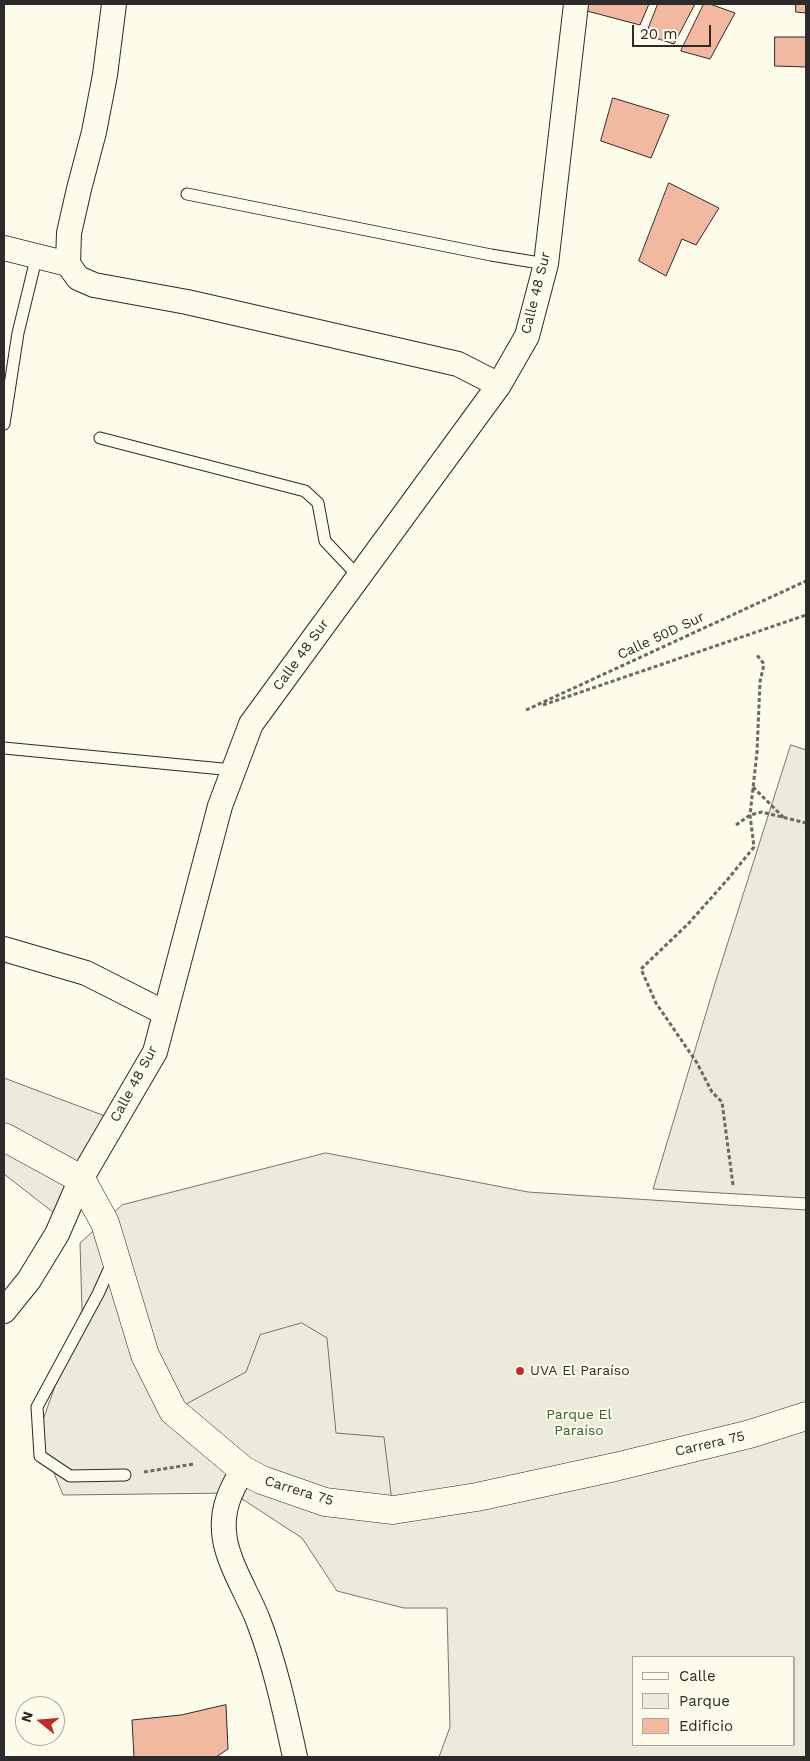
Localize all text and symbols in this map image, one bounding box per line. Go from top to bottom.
scale bar [635,15,714,47]
text: 20 m [640,25,678,43]
street label: Calle 48 Sur [518,250,554,336]
street label: Calle 50D Sur [615,609,707,663]
street label: Calle 48 Sur [269,616,333,694]
street label: Calle 48 Sur [107,1043,161,1125]
place label: UVA El Paraíso [530,1363,630,1379]
marker: UVA El Paraíso [514,1365,526,1377]
park label: Parque El Paraíso [546,1407,612,1440]
street label: Carrera 75 [674,1428,746,1460]
street label: Carrera 75 [263,1473,335,1509]
legend [632,1656,795,1746]
text: Calle [679,1667,716,1685]
text: Parque [679,1692,730,1710]
north arrow [15,1696,65,1746]
text: N [17,1710,36,1724]
text: Edificio [679,1717,733,1735]

